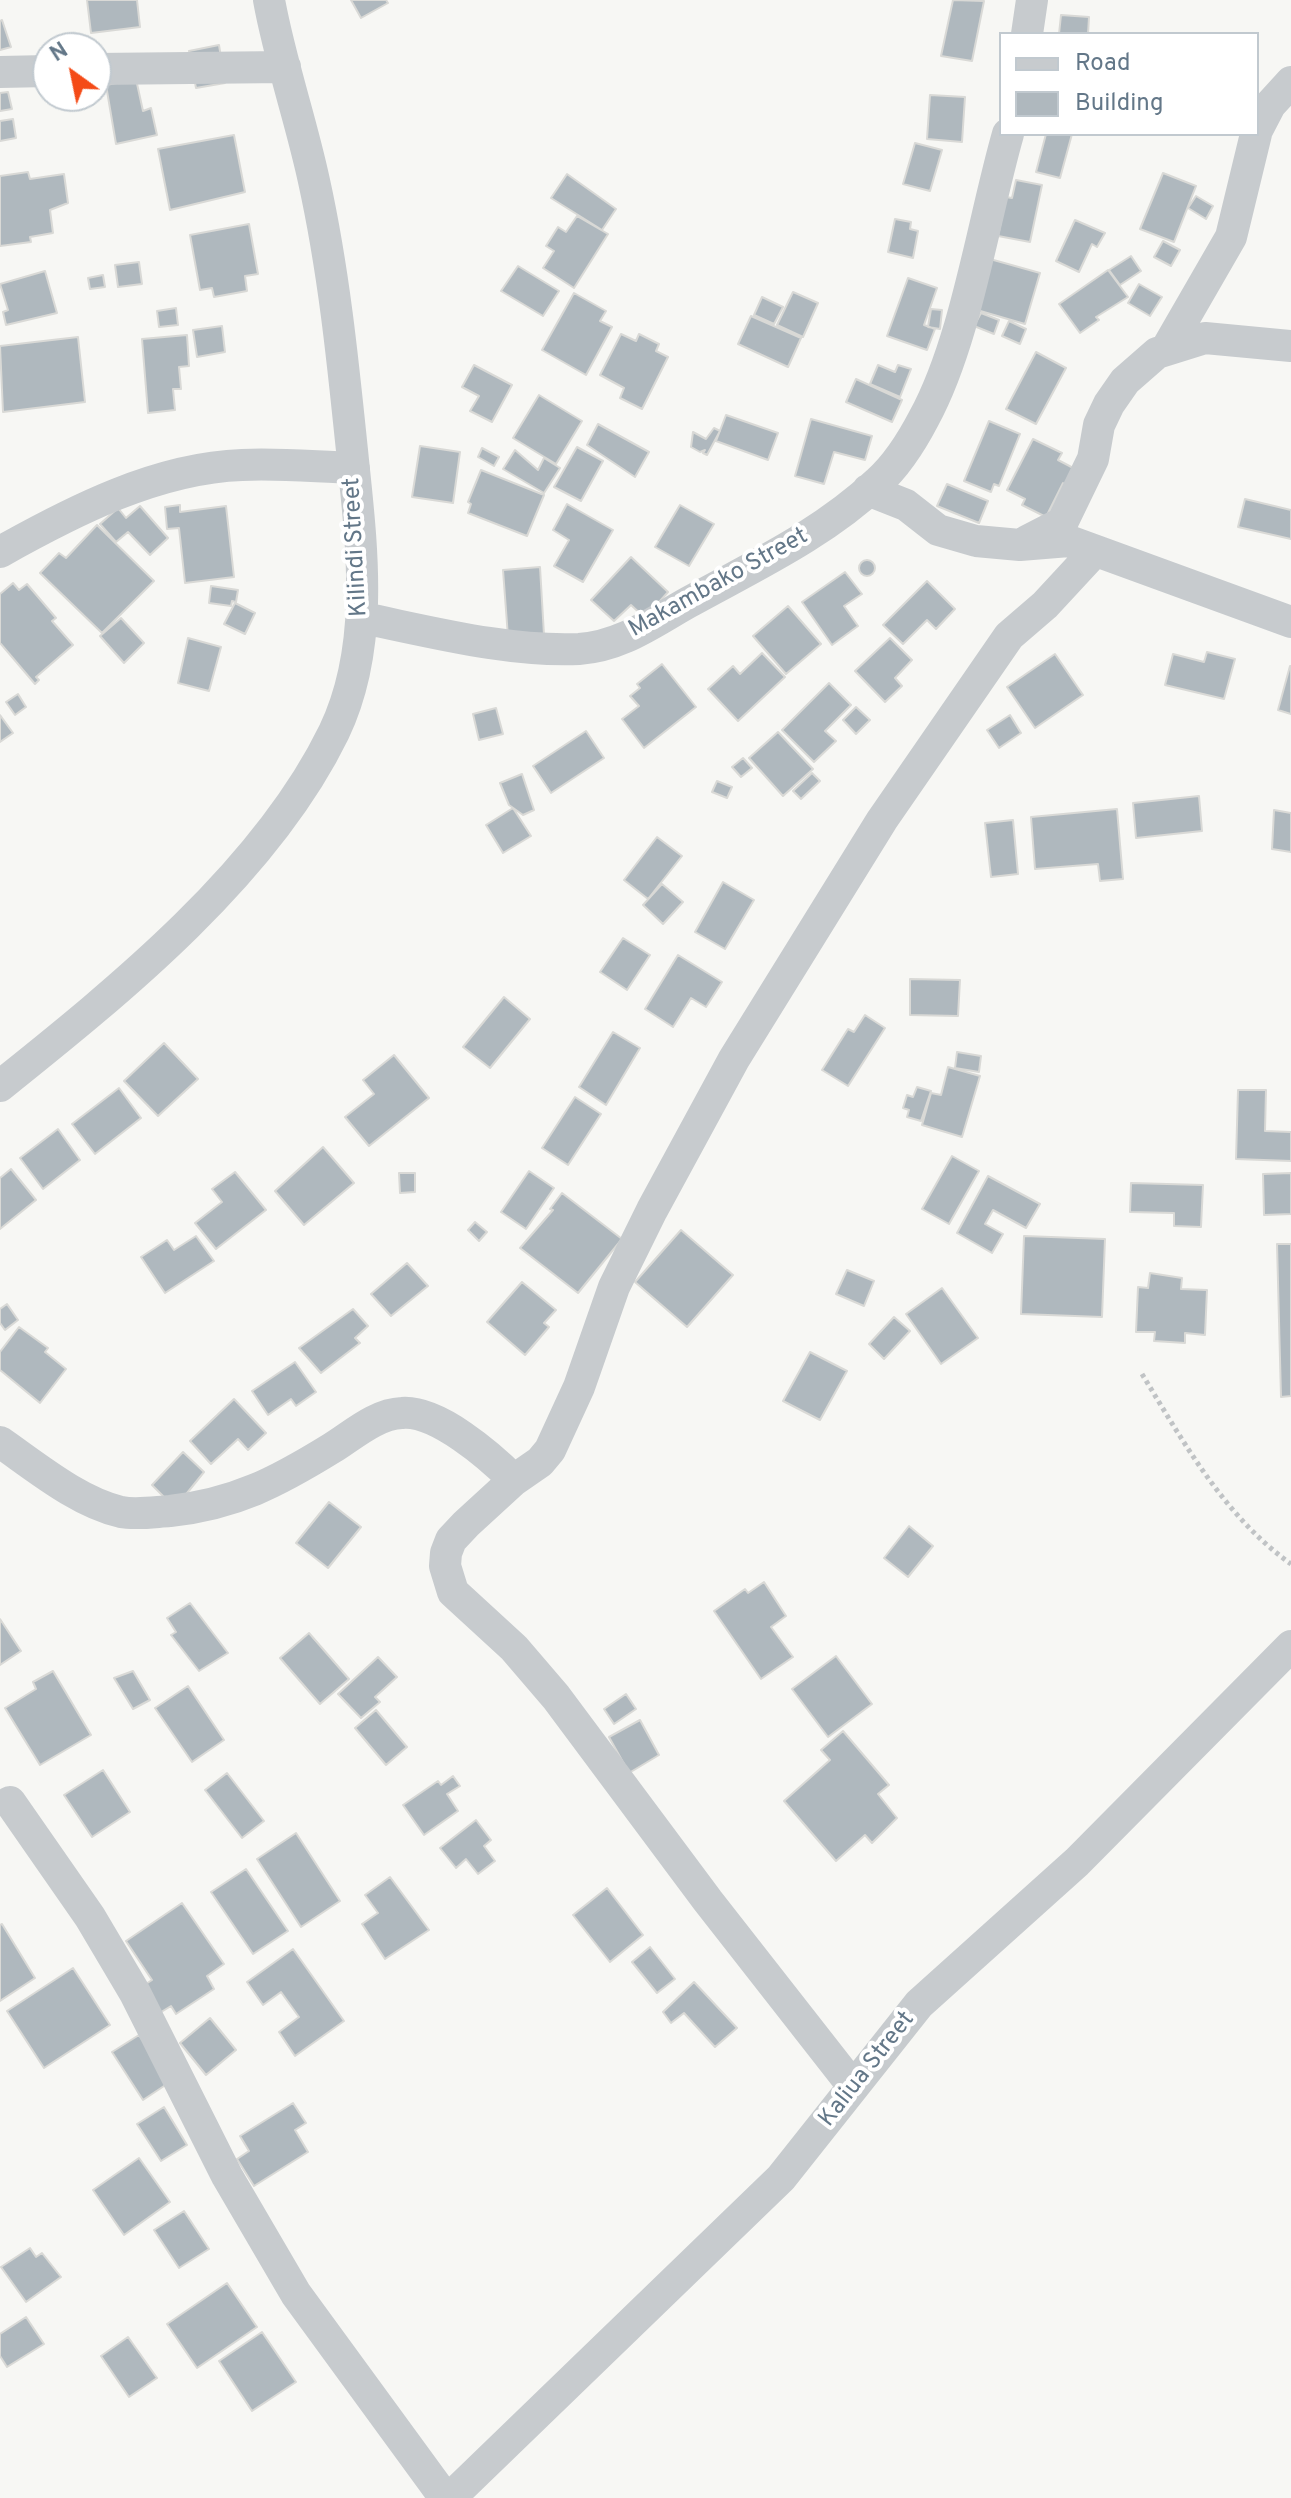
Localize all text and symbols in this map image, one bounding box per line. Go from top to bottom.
north arrow [32,32,112,112]
legend [999,32,1259,136]
text: N [46,38,74,69]
text: Road [1075,49,1131,79]
text: Building [1075,89,1164,119]
street label: Kilindi Street [339,477,375,617]
street label: Makambako Street [624,523,814,645]
street label: Kaliua Street [814,2007,922,2133]

